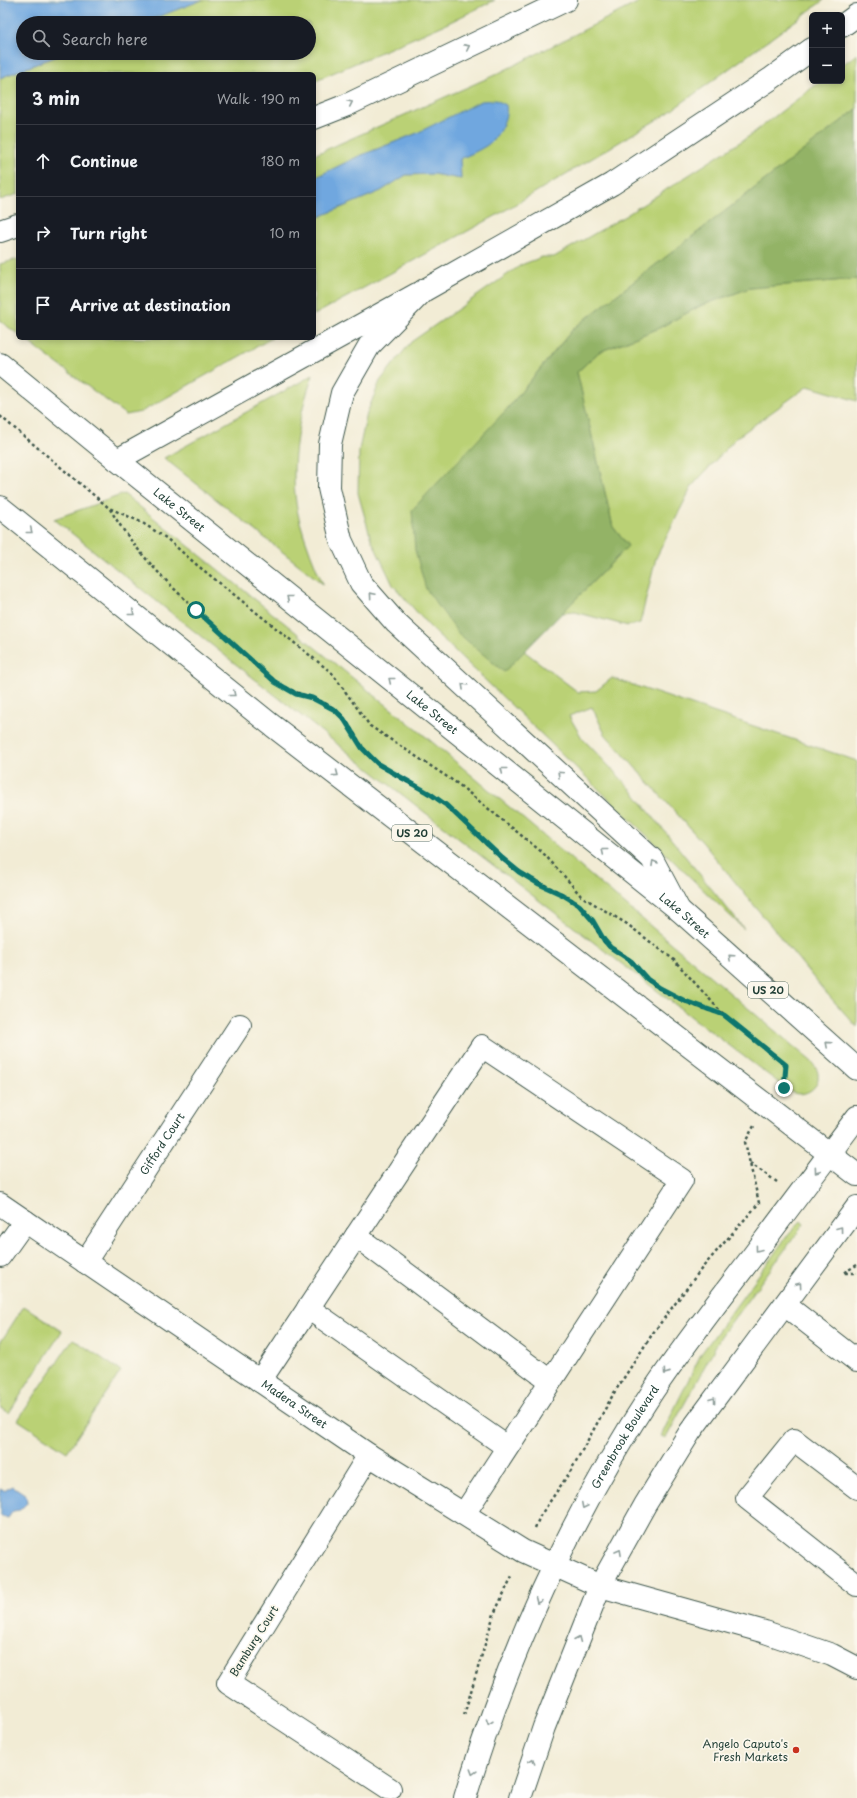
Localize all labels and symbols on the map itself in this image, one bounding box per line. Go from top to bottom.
one-way arrow [463,44,471,52]
one-way arrow [346,100,353,108]
street label: Lake Street [150,483,209,535]
one-way arrow [26,527,33,534]
one-way arrow [369,592,376,600]
one-way arrow [286,596,294,603]
route start [187,601,205,619]
one-way arrow [127,608,134,615]
one-way arrow [388,677,395,684]
one-way arrow [461,683,469,691]
street label: Lake Street [403,686,462,738]
one-way arrow [228,689,236,696]
one-way arrow [500,767,507,774]
one-way arrow [331,769,338,776]
one-way arrow [557,771,565,779]
road number: US 20 [392,825,432,841]
one-way arrow [602,848,609,855]
one-way arrow [652,860,659,867]
street label: Lake Street [656,888,714,942]
one-way arrow [728,954,736,962]
road number: US 20 [748,982,788,998]
one-way arrow [825,1041,833,1048]
route end [775,1079,793,1097]
street label: Gifford Court [135,1109,189,1178]
one-way arrow [815,1166,822,1173]
one-way arrow [835,1227,842,1234]
one-way arrow [756,1244,763,1251]
one-way arrow [794,1282,802,1289]
one-way arrow [663,1368,671,1375]
street label: Madera Street [258,1375,331,1433]
street label: Greenbrook Boulevard [587,1381,663,1492]
one-way arrow [708,1398,715,1405]
one-way arrow [581,1502,588,1509]
one-way arrow [614,1549,622,1556]
one-way arrow [534,1597,542,1604]
street label: Bamburg Court [225,1601,283,1680]
one-way arrow [573,1636,581,1644]
one-way arrow [486,1718,494,1725]
place label: Angelo Caputo's Fresh Markets [702,1735,788,1765]
marker: Angelo Caputo's Fresh Markets [791,1745,801,1755]
one-way arrow [527,1757,535,1764]
one-way arrow [469,1768,478,1775]

